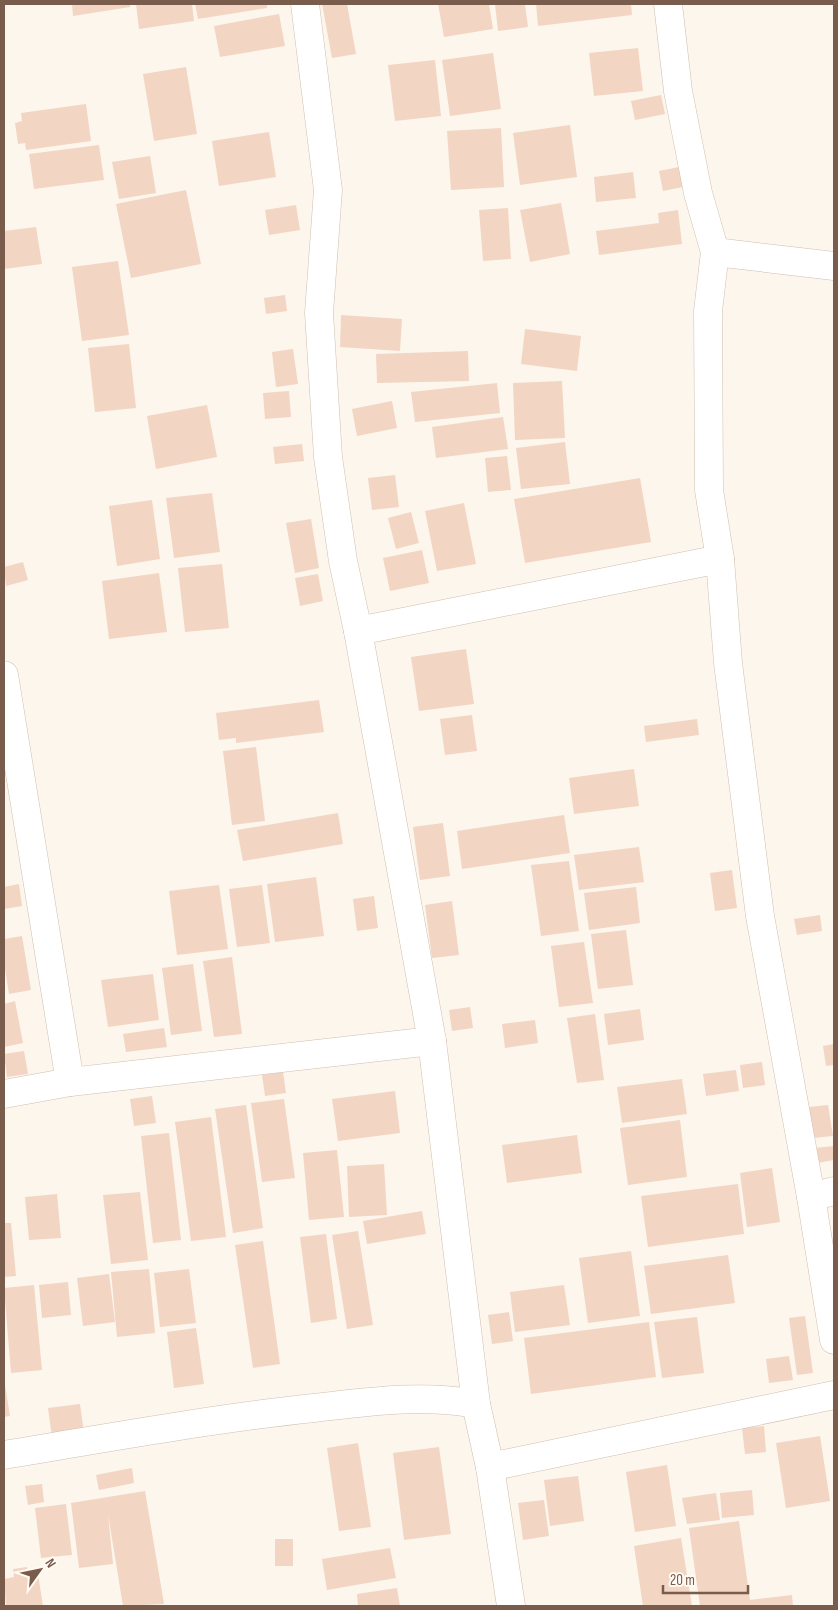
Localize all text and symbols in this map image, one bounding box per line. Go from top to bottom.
north arrow [15,1545,65,1595]
text: N [41,1555,60,1571]
scale bar [663,1562,748,1594]
text: 20 m [670,1571,695,1590]

